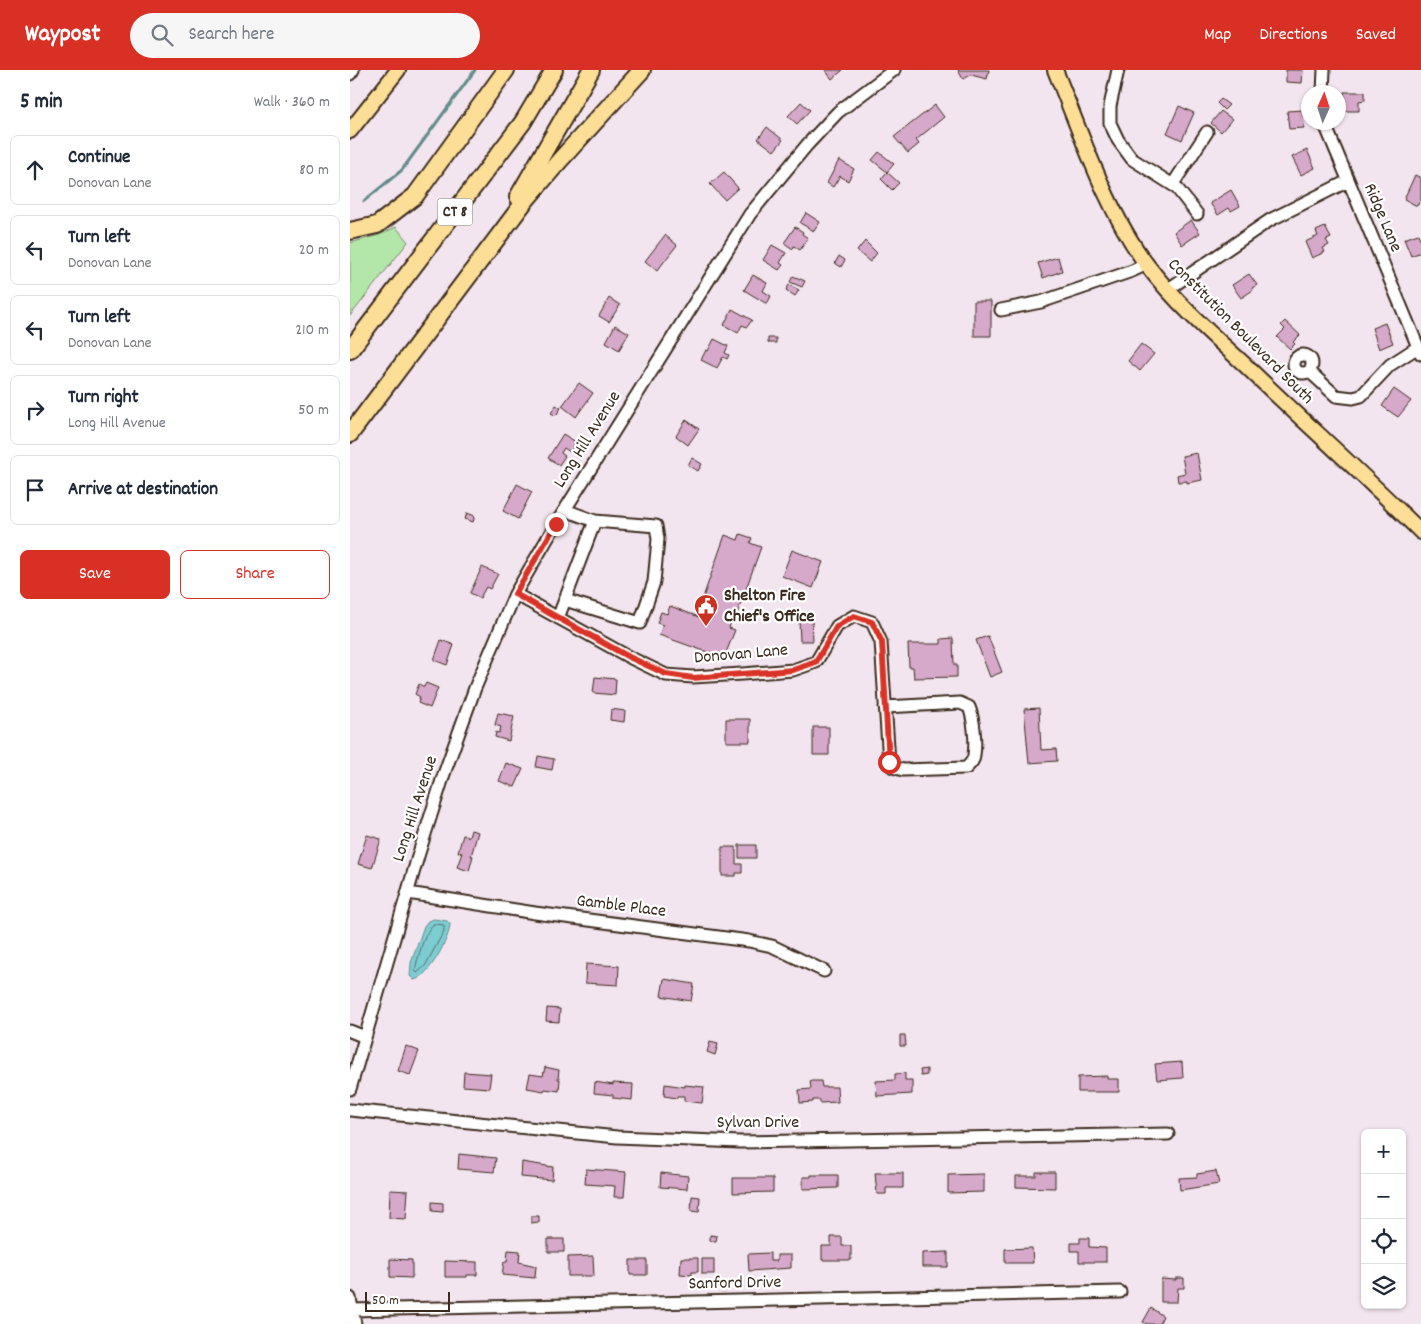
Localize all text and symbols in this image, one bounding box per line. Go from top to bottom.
search box [130,13,480,58]
text: Waypost [25,18,100,52]
icon: search [148,21,176,49]
text: Search here [188,22,274,49]
text: Map [1204,23,1231,48]
text: Directions [1259,23,1328,48]
text: Saved [1356,23,1396,48]
north arrow [1301,85,1346,130]
text: 5 min [20,88,63,118]
text: Walk · 360 m [254,91,330,114]
text: Continue [68,145,130,172]
icon: ahead [21,156,49,184]
text: 80 m [299,159,329,182]
text: Donovan Lane [68,172,152,195]
street label: Ridge Lane [1356,180,1408,256]
road number: CT 8 [438,198,472,226]
text: Turn left [68,225,131,252]
icon: left [21,236,49,264]
text: 20 m [299,239,329,262]
text: Donovan Lane [68,252,152,275]
street label: Constitution Boulevard South [1161,253,1319,411]
text: Turn left [68,305,131,332]
icon: left [21,316,49,344]
text: 210 m [295,319,329,342]
text: Donovan Lane [68,332,152,355]
text: Turn right [68,385,139,412]
street label: Long Hill Avenue [548,387,628,493]
icon: right [21,396,49,424]
text: 50 m [298,399,329,422]
text: Long Hill Avenue [68,412,166,435]
icon: arrive [21,476,49,504]
text: Arrive at destination [68,477,218,504]
route end [545,513,568,536]
button: Save [20,550,170,599]
button: Share [180,550,330,599]
place label: Shelton Fire Chief's Office [724,584,814,630]
public building icon: Shelton Fire Chief's Office [693,593,719,627]
street label: Donovan Lane [693,638,789,672]
route start [878,751,901,774]
street label: Long Hill Avenue [387,753,445,865]
street label: Gamble Place [575,889,667,925]
street label: Sylvan Drive [717,1111,799,1136]
map controls [1361,1129,1406,1309]
button: + [1361,1129,1406,1174]
button: − [1361,1174,1406,1219]
button: locate [1361,1219,1406,1264]
button: layers [1361,1264,1406,1309]
street label: Sanford Drive [688,1271,782,1297]
scale bar [365,1289,450,1312]
text: 50 m [372,1291,399,1311]

